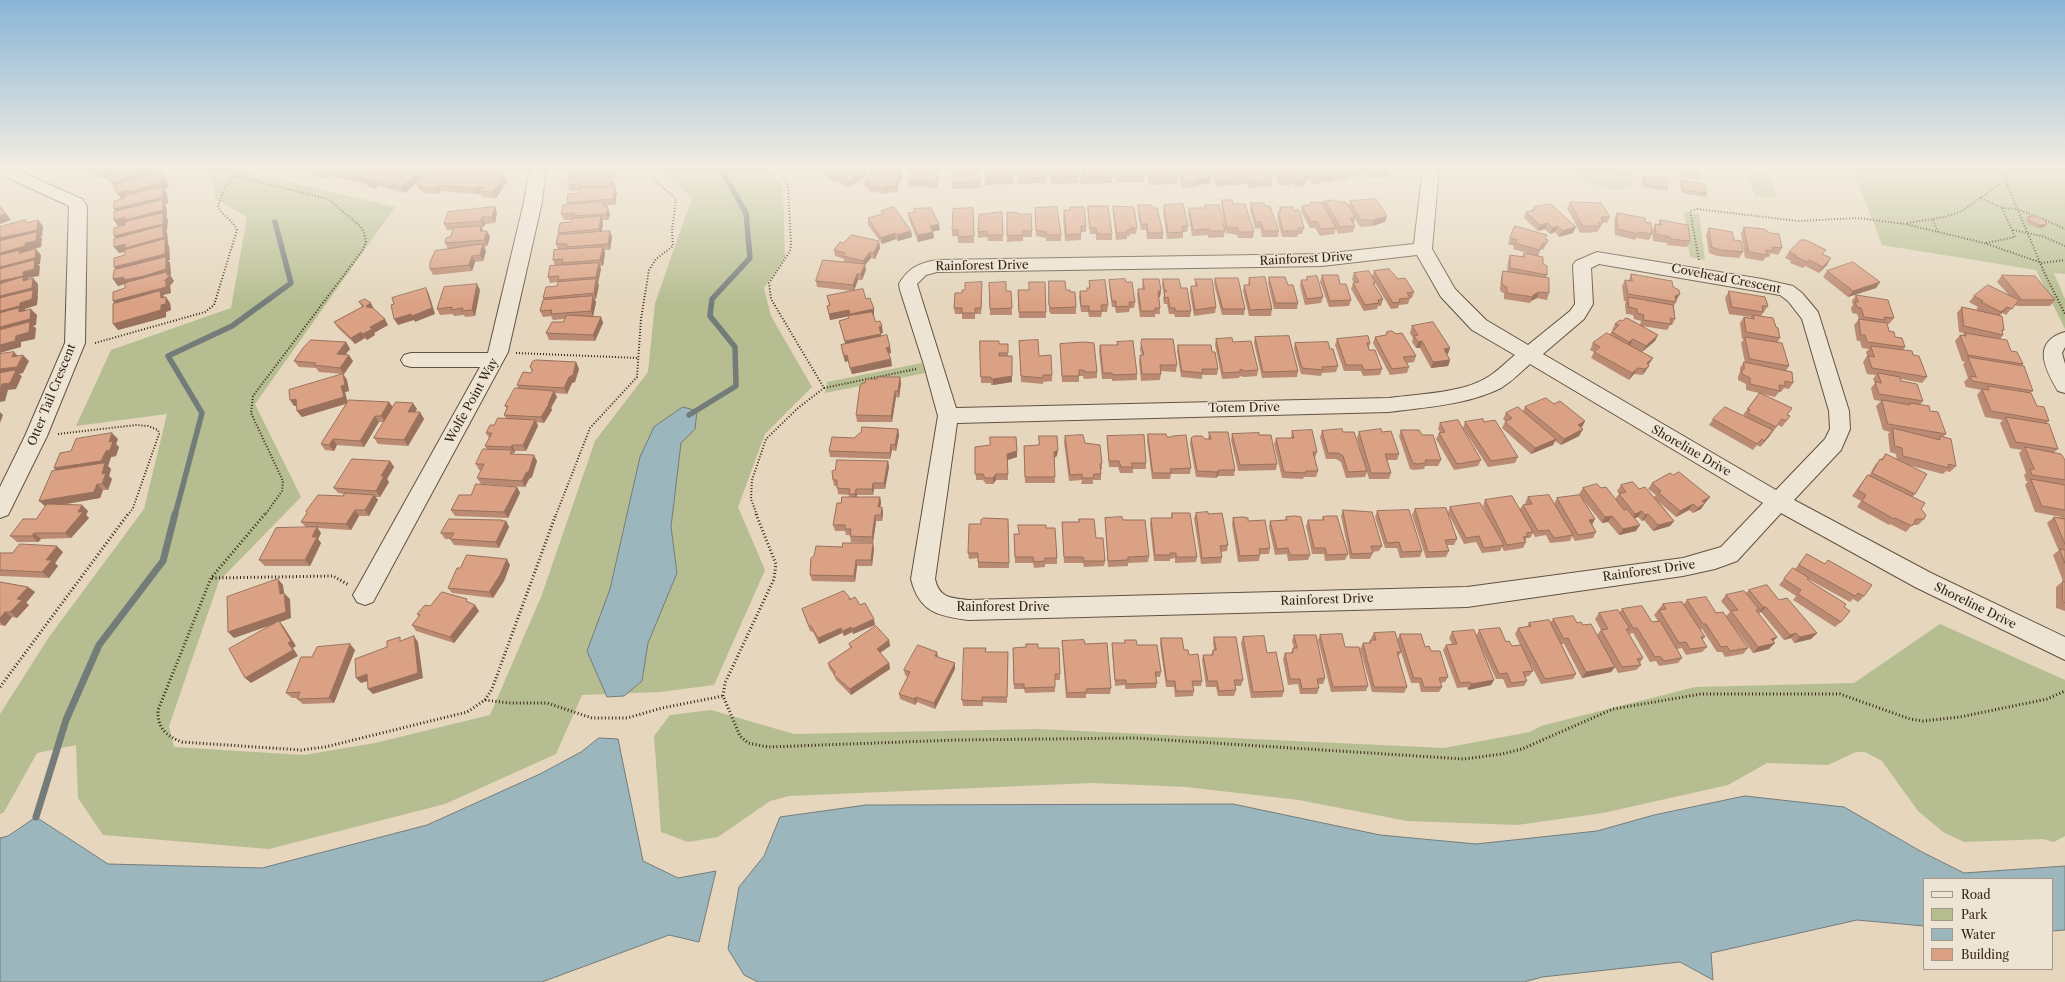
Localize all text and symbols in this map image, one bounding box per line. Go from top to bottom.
street label: Rainforest Drive [1259,249,1353,269]
street label: Rainforest Drive [935,258,1029,274]
street label: Covehead Crescent [1670,261,1782,297]
street label: Otter Tail Crescent [25,342,79,448]
street label: Wolfe Point Way [443,356,501,446]
street label: Totem Drive [1208,400,1280,416]
street label: Shoreline Drive [1649,422,1733,480]
street label: Rainforest Drive [1602,557,1696,585]
street label: Shoreline Drive [1932,580,2018,632]
street label: Rainforest Drive [1280,591,1374,609]
street label: Rainforest Drive [956,601,1050,615]
legend [1923,878,2053,970]
text: Road [1961,887,1991,902]
text: Park [1961,907,1987,922]
text: Water [1961,927,1995,942]
text: Building [1961,947,2009,962]

